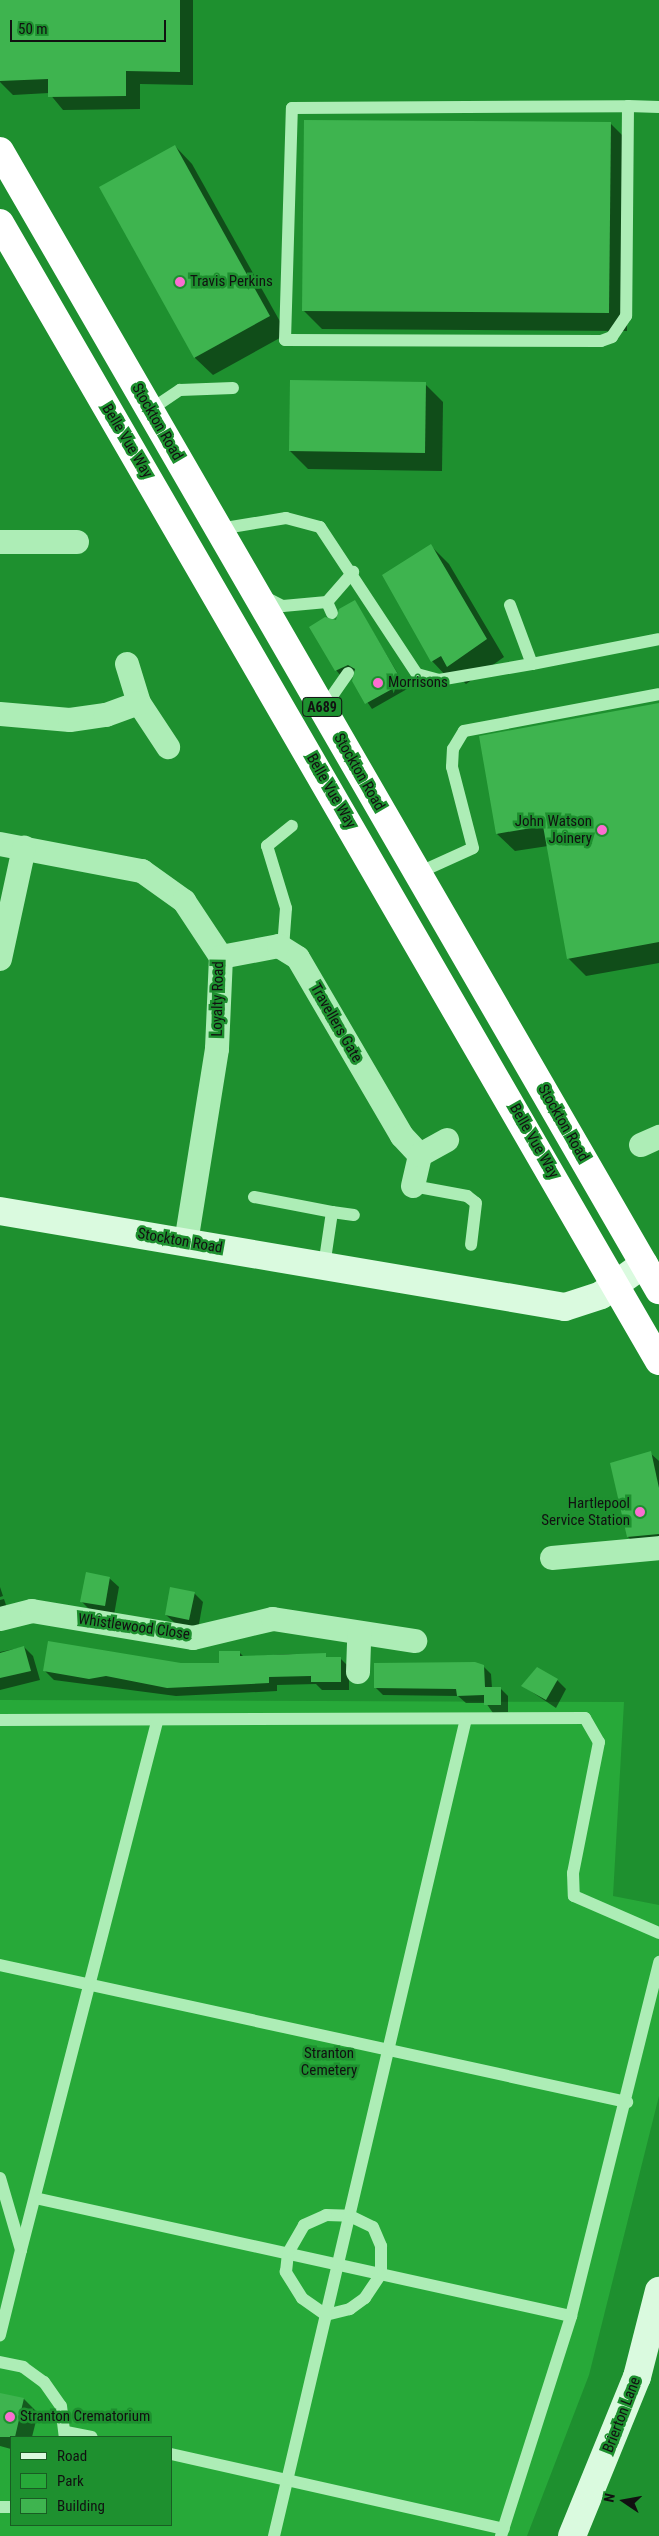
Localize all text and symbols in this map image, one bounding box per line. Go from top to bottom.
scale bar [12,10,169,42]
text: 50 m [18,20,48,38]
place label: Travis Perkins [190,273,273,291]
marker: Travis Perkins [174,276,186,288]
street label: Stockton Road [128,380,186,464]
street label: Belle Vue Way [98,401,156,481]
place label: Morrisons [388,674,448,692]
marker: Morrisons [372,677,384,689]
road number: A689 [302,696,342,719]
street label: Stockton Road [330,730,388,814]
street label: Belle Vue Way [302,751,360,831]
place label: John Watson Joinery [515,812,592,847]
marker: John Watson Joinery [596,824,608,836]
street label: Loyalty Road [208,961,228,1037]
street label: Travellers Gate [306,980,366,1066]
street label: Stockton Road [534,1081,592,1165]
street label: Belle Vue Way [505,1101,563,1181]
street label: Stockton Road [136,1225,224,1257]
place label: Hartlepool Service Station [541,1494,630,1529]
marker: Hartlepool Service Station [634,1506,646,1518]
street label: Whistlewood Close [77,1610,191,1644]
park label: Stranton Cemetery [301,2044,357,2079]
street label: Brierton Lane [599,2375,645,2455]
place label: Stranton Crematorium [20,2408,150,2426]
marker: Stranton Crematorium [4,2411,16,2423]
legend [10,2436,172,2526]
text: Road [57,2447,87,2465]
text: Park [57,2472,84,2490]
north arrow [599,2476,649,2526]
text: N [601,2492,618,2504]
text: Building [57,2497,105,2515]

